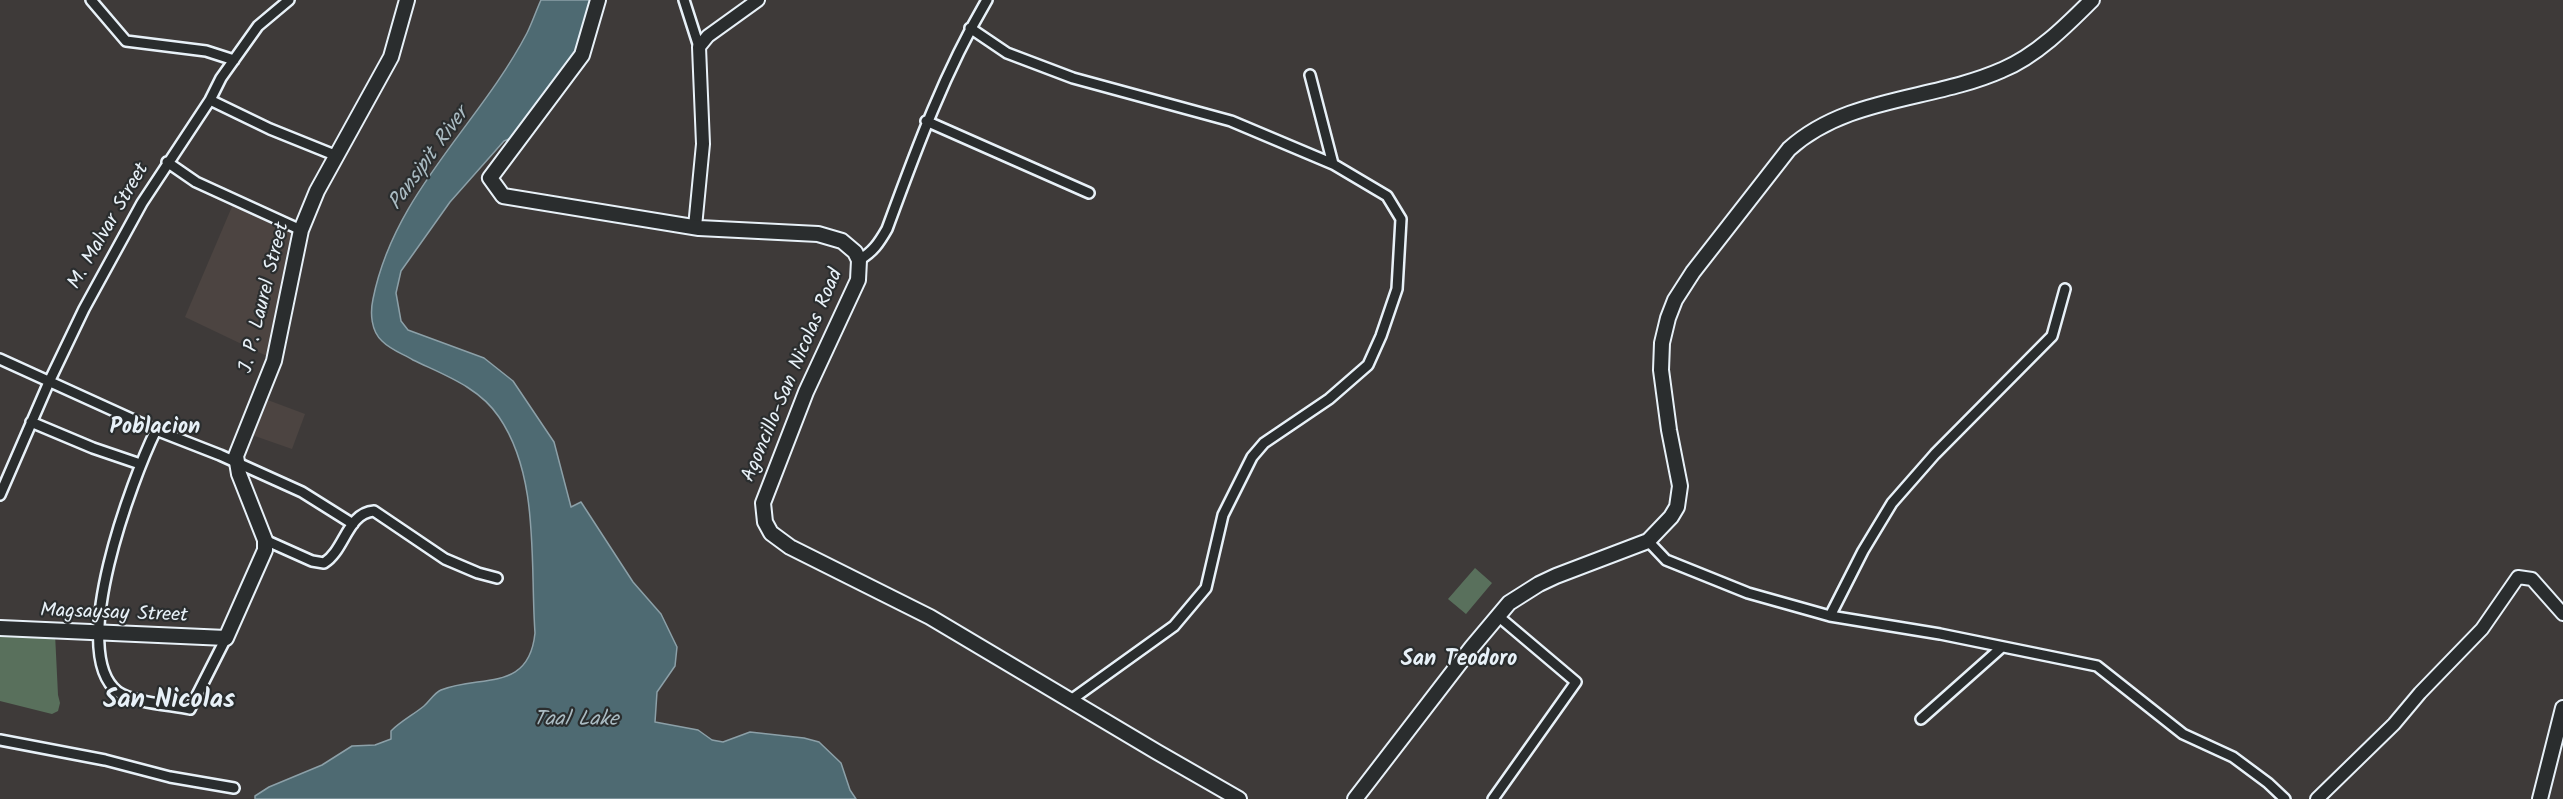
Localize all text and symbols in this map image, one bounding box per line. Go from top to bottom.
water label: Pansipit River [384,104,476,216]
street label: M. Malvar Street [64,160,156,294]
street label: J. P. Laurel Street [236,220,296,376]
street label: Agoncillo-San Nicolas Road [738,266,850,486]
district label: Poblacion [110,416,200,442]
street label: Magsaysay Street [40,600,188,630]
district label: San Teodoro [1401,648,1517,674]
district label: San Nicolas [103,687,235,719]
water label: Taal Lake [533,708,619,734]

